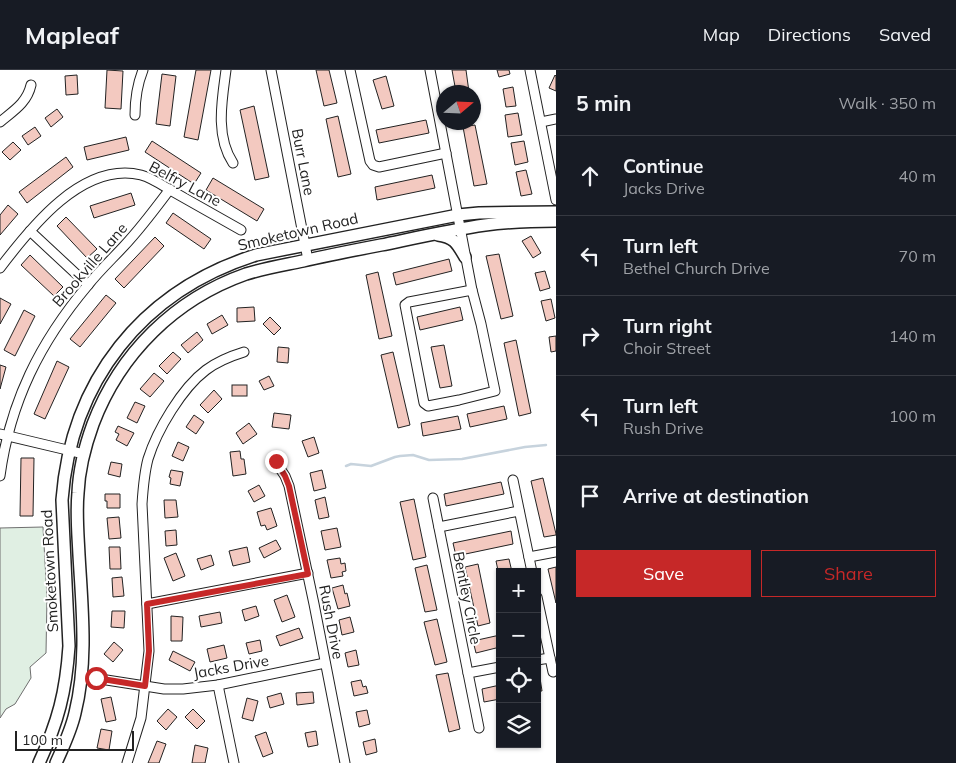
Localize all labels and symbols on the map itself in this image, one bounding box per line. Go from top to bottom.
north arrow [436,85,481,130]
street label: Burr Lane [288,127,319,197]
street label: Belfry Lane [146,157,225,210]
street label: Smoketown Road [236,208,360,255]
street label: Brookville Lane [48,219,131,311]
route end [265,450,288,473]
street label: Smoketown Road [37,509,62,633]
street label: Bentley Circle [449,550,486,646]
street label: Rush Drive [315,583,348,661]
street label: Jacks Drive [192,651,270,683]
route start [85,667,108,690]
scale bar [15,728,134,751]

